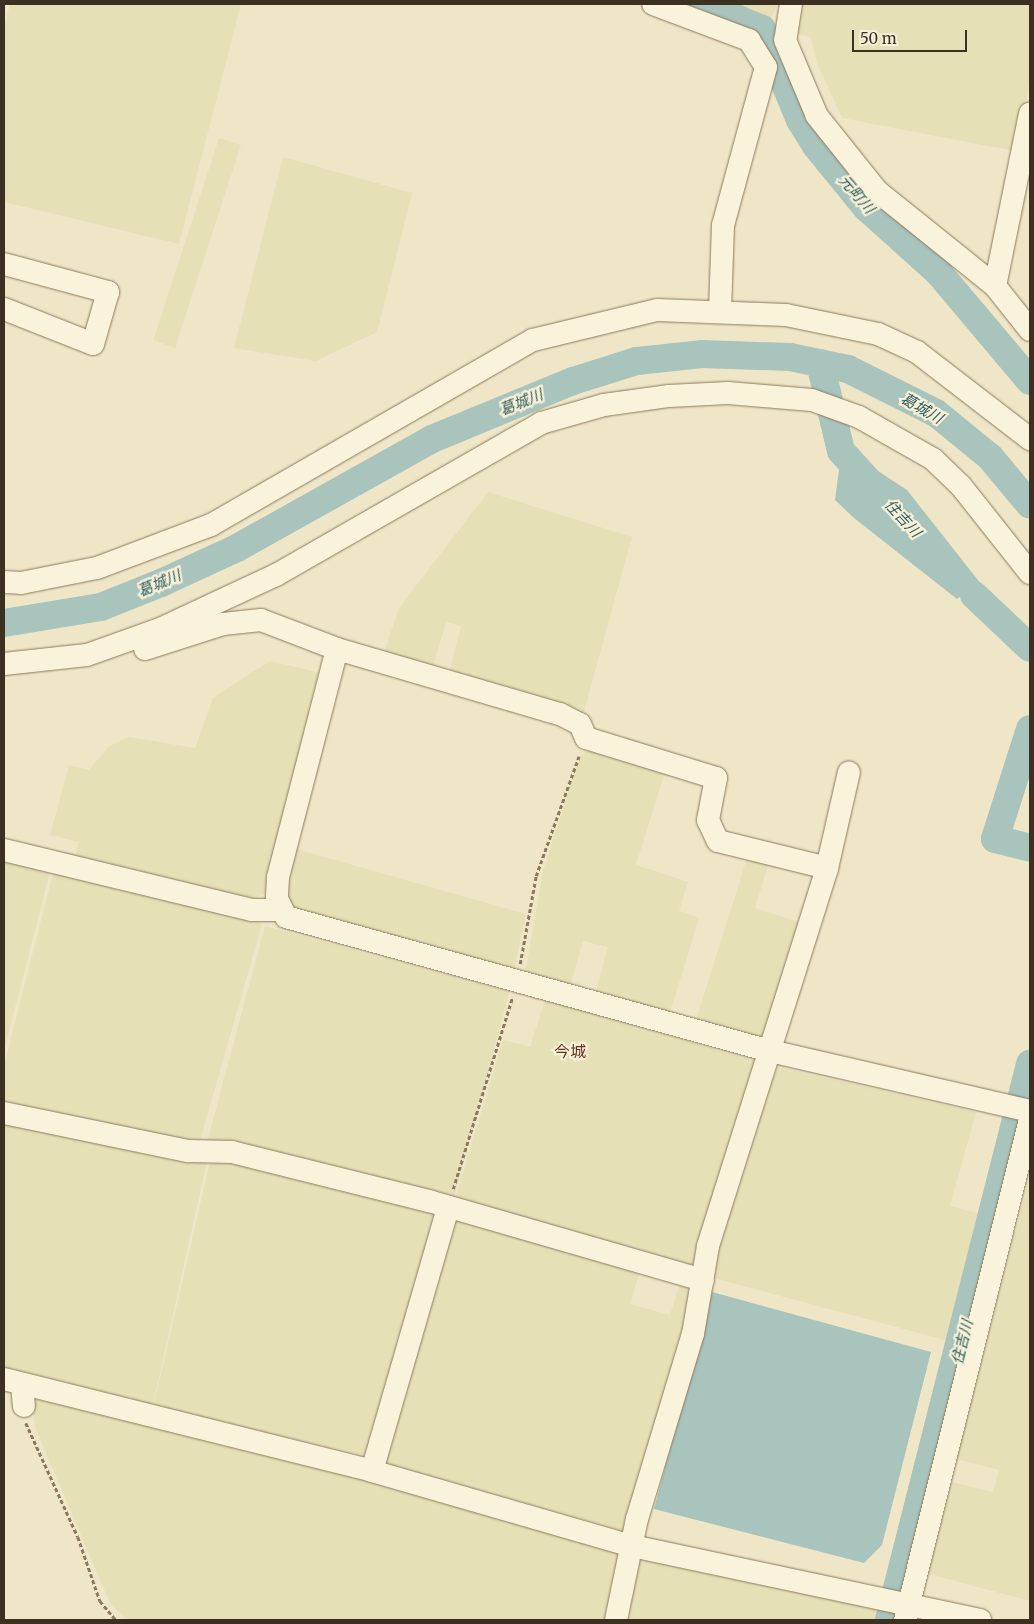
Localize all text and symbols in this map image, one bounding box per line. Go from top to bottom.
scale bar [854,20,969,52]
text: 50 m [860,29,897,48]
water label: 元町川 [835,171,879,217]
water label: 葛城川 [497,385,545,419]
water label: 葛城川 [898,389,946,427]
water label: 住吉川 [881,495,925,541]
water label: 葛城川 [135,566,183,600]
district label: 今城 [554,1041,586,1061]
water label: 住吉川 [948,1318,976,1366]

